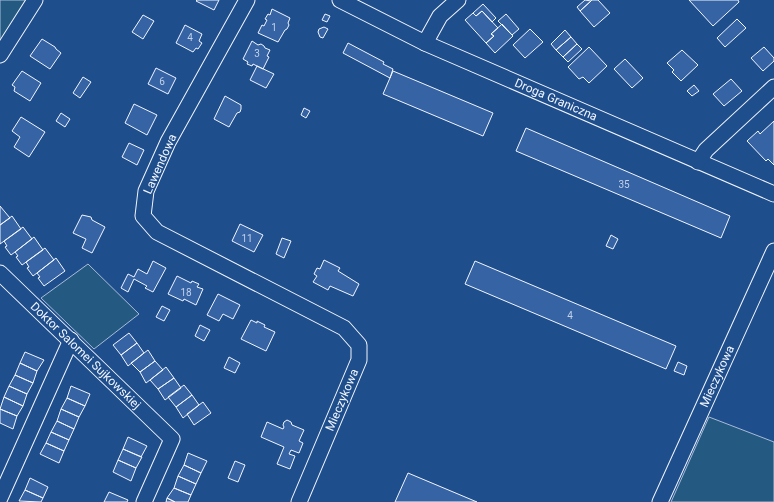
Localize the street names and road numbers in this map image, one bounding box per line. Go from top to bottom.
street label: Droga Graniczna [513,76,599,124]
street label: Lawendowa [141,132,179,196]
street label: Doktor Salomei Sujkowskiej [28,299,144,412]
street label: Mieczykowa [697,343,737,409]
street label: Mieczykowa [323,367,361,433]

